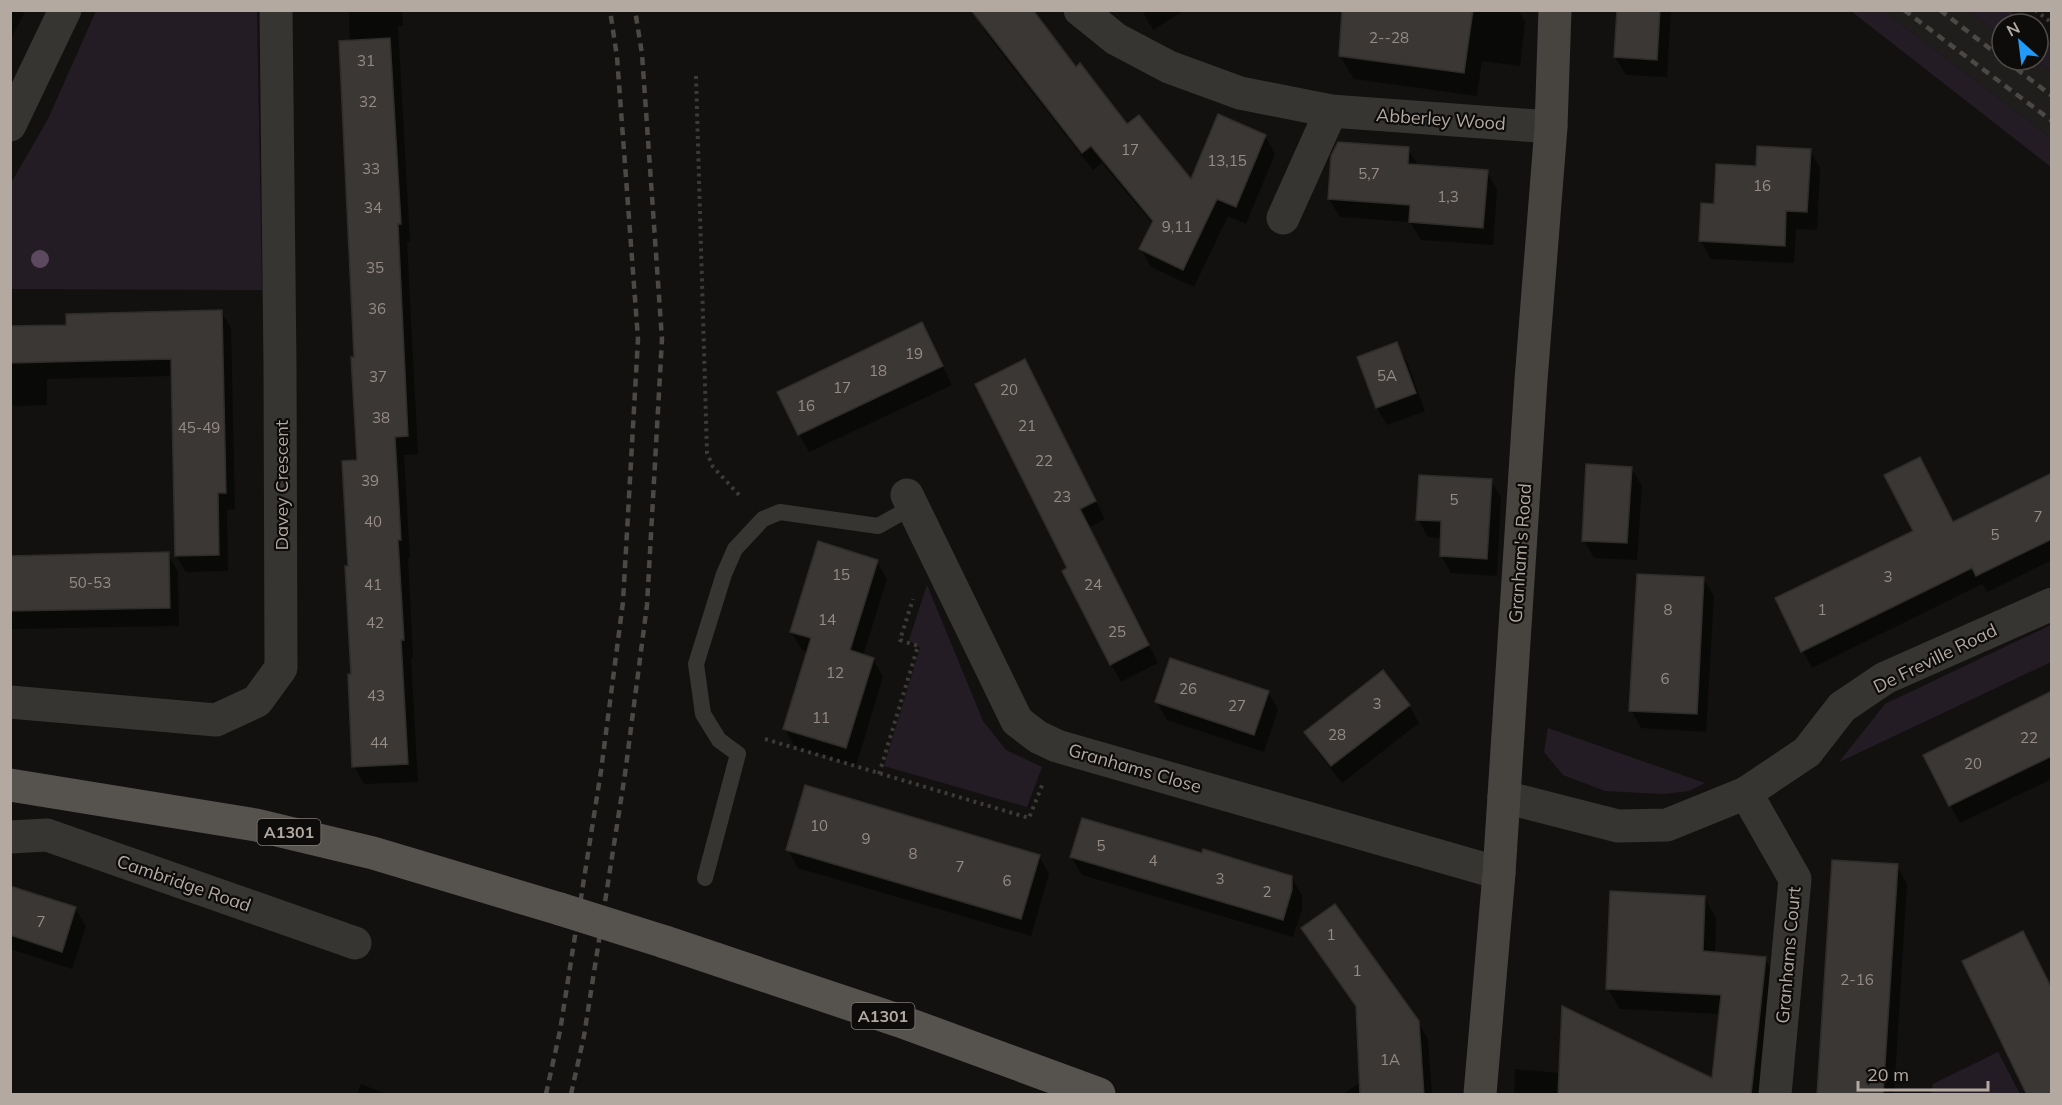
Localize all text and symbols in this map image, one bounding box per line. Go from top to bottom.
north arrow [1990,12,2050,72]
text: N [2003,17,2023,40]
house number: 2--28 [1369,28,1409,47]
house number: 31 [357,51,375,70]
house number: 32 [359,92,377,111]
street label: Abberley Wood [1376,103,1506,135]
house number: 17 [1121,140,1139,159]
house number: 13,15 [1207,151,1247,170]
house number: 33 [362,159,380,178]
house number: 5,7 [1358,164,1380,183]
house number: 16 [1753,176,1771,195]
house number: 1,3 [1437,187,1459,206]
house number: 34 [364,198,382,217]
house number: 9,11 [1162,217,1192,236]
house number: 35 [366,258,384,277]
house number: 36 [368,299,386,318]
house number: 19 [905,344,923,363]
house number: 18 [869,361,887,380]
house number: 5A [1377,366,1397,385]
house number: 37 [369,367,387,386]
house number: 17 [833,378,851,397]
house number: 20 [1000,380,1018,399]
house number: 16 [797,396,815,415]
house number: 38 [372,408,390,427]
house number: 21 [1018,416,1036,435]
house number: 45-49 [178,418,220,437]
street label: Davey Crescent [270,420,293,550]
house number: 22 [1035,451,1053,470]
house number: 39 [361,471,379,490]
street label: Granham's Road [1504,482,1536,624]
house number: 23 [1053,487,1071,506]
house number: 5 [1449,490,1459,509]
house number: 7 [2033,507,2043,526]
house number: 40 [364,512,382,531]
house number: 5 [1990,525,2000,544]
house number: 15 [832,565,850,584]
house number: 3 [1883,567,1893,586]
house number: 50-53 [69,573,111,592]
house number: 41 [364,575,382,594]
house number: 24 [1084,575,1102,594]
house number: 8 [1663,600,1673,619]
house number: 1 [1817,600,1827,619]
house number: 14 [818,610,836,629]
house number: 42 [366,613,384,632]
street label: De Freville Road [1869,618,2001,698]
house number: 25 [1108,622,1126,641]
house number: 12 [826,663,844,682]
house number: 6 [1660,669,1670,688]
house number: 26 [1179,679,1197,698]
house number: 43 [367,686,385,705]
house number: 3 [1372,694,1382,713]
house number: 27 [1228,696,1246,715]
house number: 11 [812,708,830,727]
house number: 28 [1328,725,1346,744]
house number: 22 [2020,728,2038,747]
house number: 44 [370,733,388,752]
street label: Granhams Close [1066,738,1204,798]
house number: 20 [1964,754,1982,773]
house number: 10 [810,816,828,835]
road number: A1301 [258,819,320,845]
house number: 9 [861,829,871,848]
house number: 5 [1096,836,1106,855]
house number: 8 [908,844,918,863]
street label: Cambridge Road [114,849,254,917]
house number: 4 [1148,851,1158,870]
house number: 7 [955,857,965,876]
house number: 3 [1215,869,1225,888]
house number: 6 [1002,871,1012,890]
house number: 2 [1262,882,1272,901]
street label: Granhams Court [1771,886,1805,1024]
house number: 7 [36,912,46,931]
house number: 1 [1326,925,1336,944]
house number: 1 [1352,961,1362,980]
house number: 2-16 [1840,970,1874,989]
road number: A1301 [852,1003,914,1029]
house number: 1A [1380,1050,1400,1069]
scale bar [1858,1054,1988,1092]
text: 20 m [1867,1063,1909,1086]

